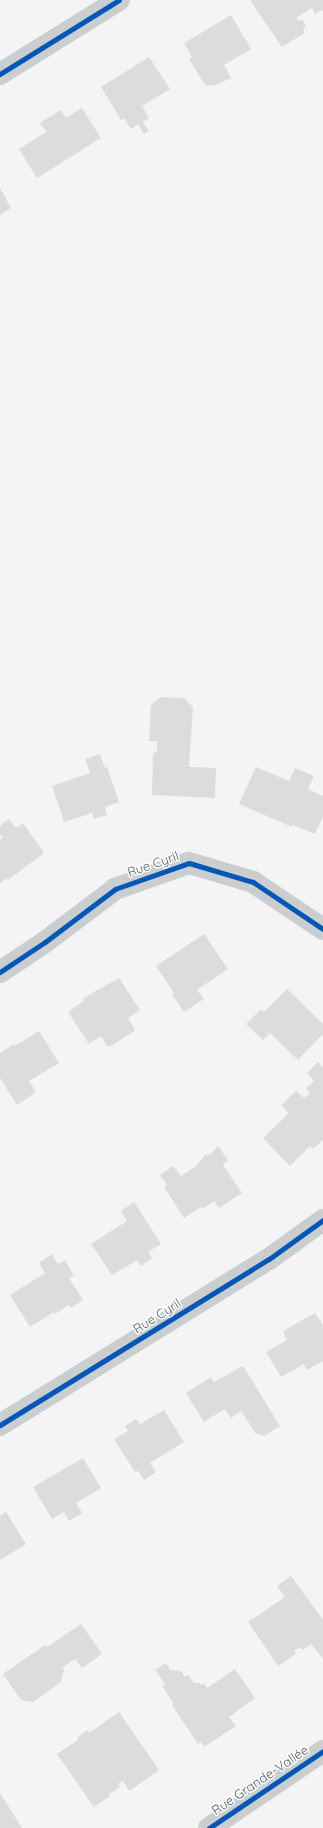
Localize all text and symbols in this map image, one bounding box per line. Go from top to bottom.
street label: Rue Cyril [125,848,181,880]
street label: Rue Cyril [130,1295,184,1337]
street label: Rue Grande-Vallée [209,1742,311,1818]

